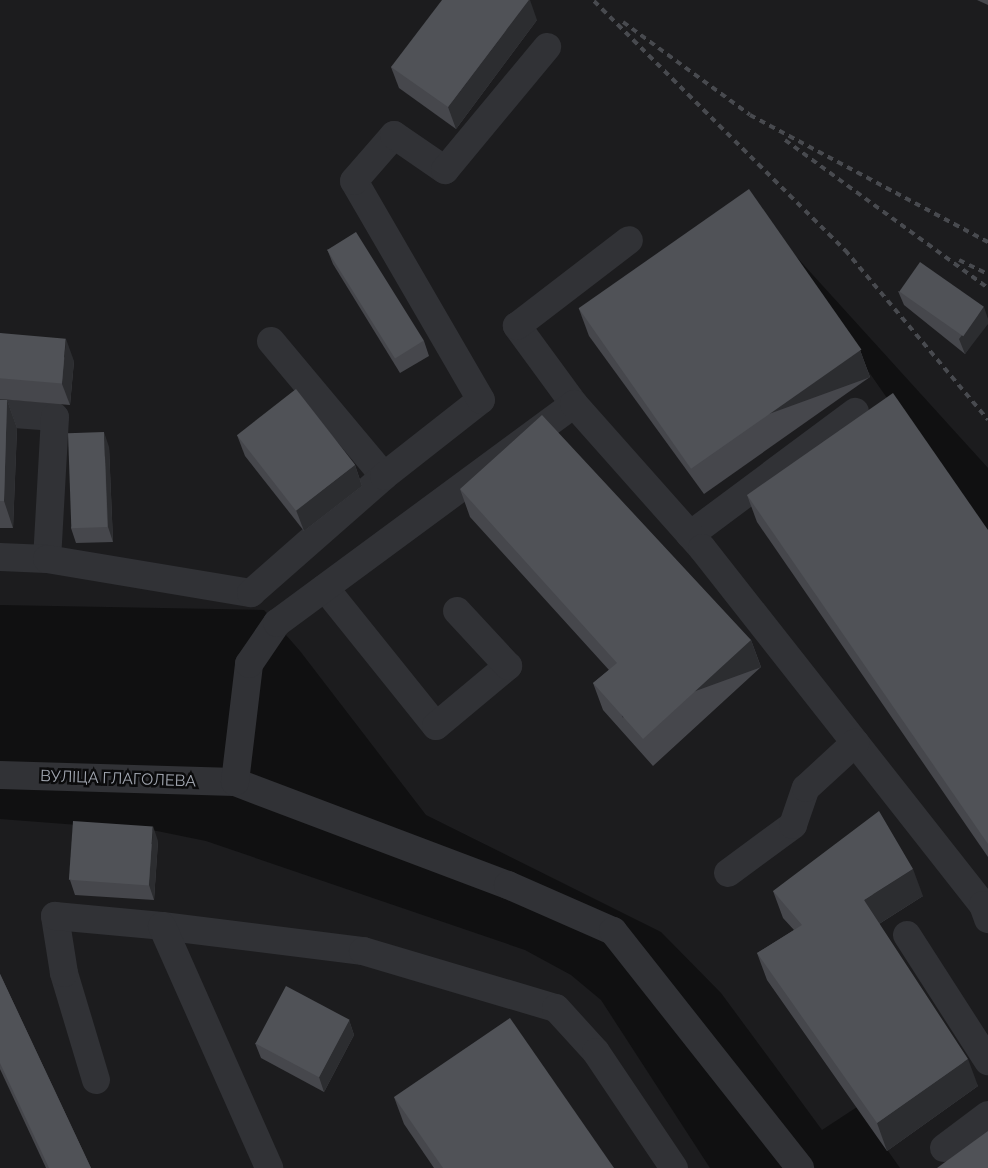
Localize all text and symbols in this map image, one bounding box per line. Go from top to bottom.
street label: ВУЛІЦА ГЛАГОЛЕВА [40,767,196,791]

